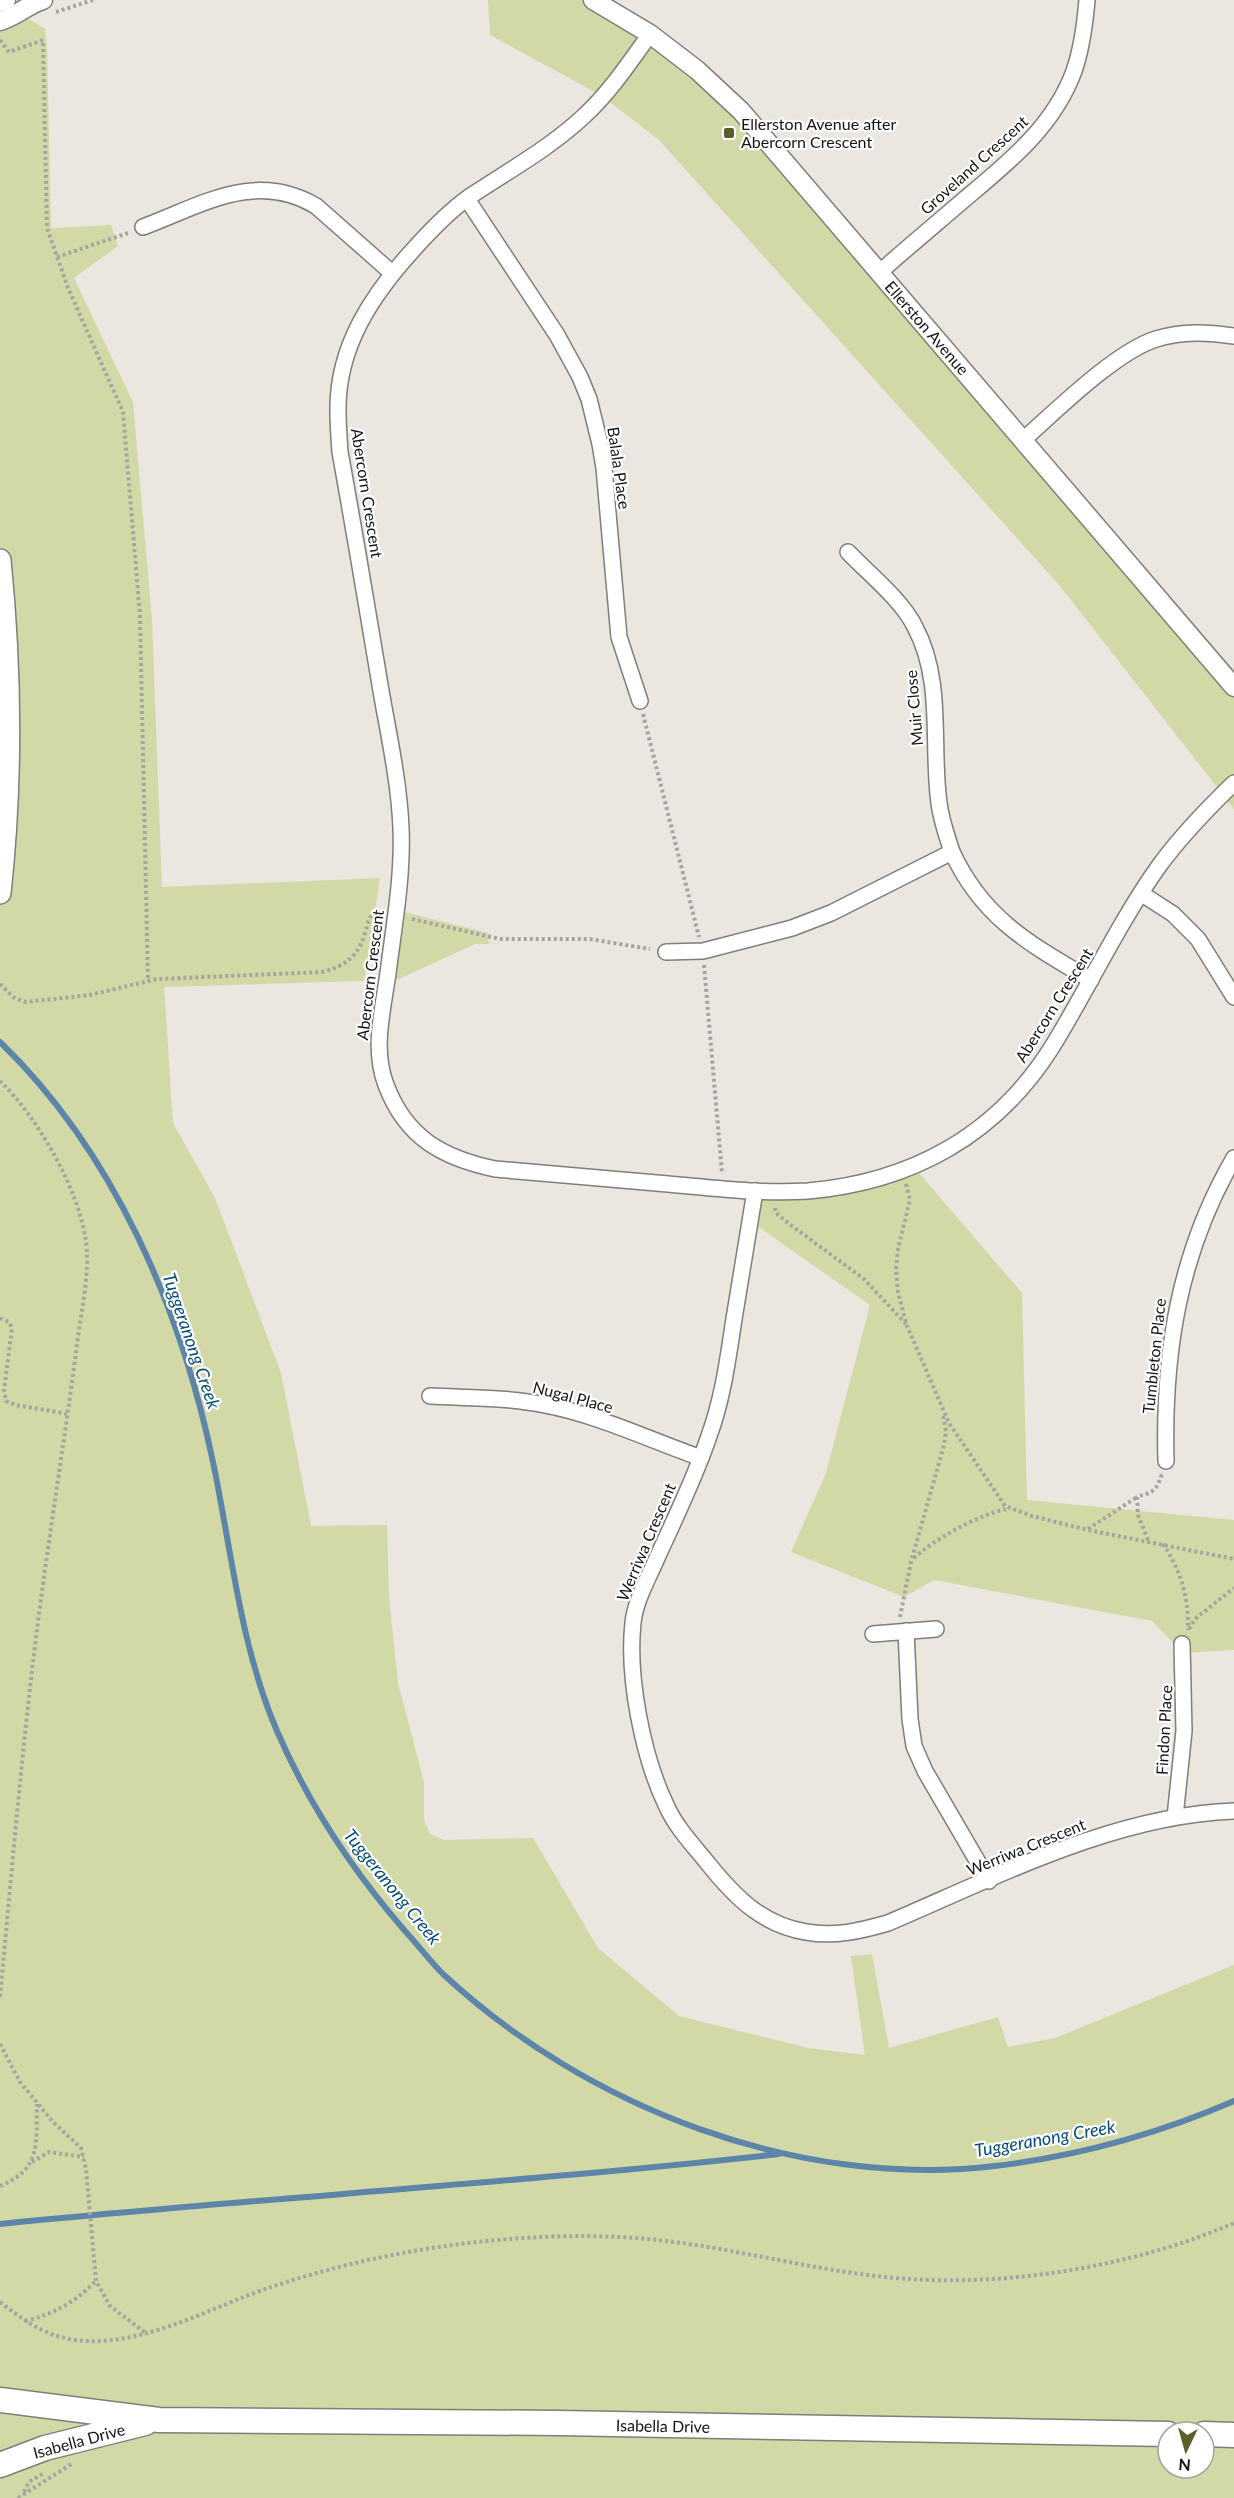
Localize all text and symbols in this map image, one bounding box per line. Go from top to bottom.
street label: Groveland Crescent [916,111,1032,218]
place label: Ellerston Avenue after Abercorn Crescent [741,114,896,151]
marker: Ellerston Avenue after Abercorn Crescent [722,126,736,140]
street label: Ellerston Avenue [881,277,973,378]
street label: Balala Place [604,426,635,510]
street label: Abercorn Crescent [348,427,387,559]
street label: Muir Close [901,669,926,747]
street label: Abercorn Crescent [352,908,387,1041]
street label: Abercorn Crescent [1011,944,1097,1065]
water label: Tuggeranong Creek [158,1270,226,1412]
street label: Tumbleton Place [1138,1297,1169,1415]
street label: Nugal Place [531,1377,615,1416]
street label: Werriwa Crescent [612,1480,679,1604]
street label: Findon Place [1152,1684,1175,1775]
street label: Werriwa Crescent [964,1814,1088,1879]
water label: Tuggeranong Creek [339,1824,446,1949]
water label: Tuggeranong Creek [973,2115,1117,2161]
street label: Isabella Drive [616,2415,710,2436]
street label: Isabella Drive [31,2419,127,2462]
north arrow [1156,2420,1216,2480]
text: N [1178,2455,1192,2475]

